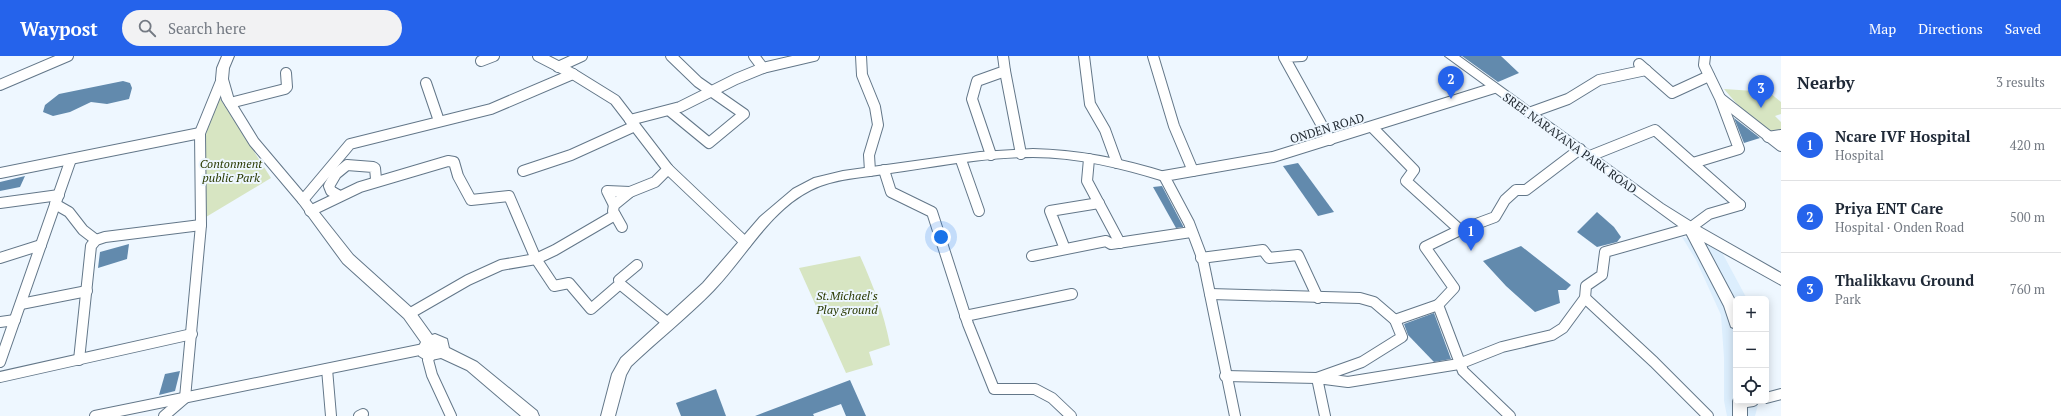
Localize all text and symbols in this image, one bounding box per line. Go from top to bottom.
search box [122,10,402,46]
text: Waypost [20,16,98,41]
icon: search [136,17,158,39]
text: Search here [168,18,246,38]
text: Map [1869,19,1896,38]
text: Directions [1918,19,1983,38]
text: Saved [2005,19,2041,38]
pin: 2 [1438,66,1464,99]
text: Nearby [1797,71,1855,94]
text: 3 results [1996,73,2045,91]
pin: 3 [1748,75,1774,108]
street label: SREE NARAYANA PARK ROAD [1500,89,1640,197]
street label: ONDEN ROAD [1288,110,1366,146]
text: Ncare IVF Hospital [1835,126,1970,146]
text: 1 [1806,136,1814,154]
text: 420 m [2010,136,2045,154]
text: Hospital [1835,146,1884,164]
park label: Contonment public Park [200,156,263,185]
text: Priya ENT Care [1835,198,1943,218]
text: 2 [1806,208,1814,226]
text: 500 m [2010,208,2045,226]
pin: 1 [1458,218,1484,251]
text: Hospital · Onden Road [1835,218,1964,236]
your location [931,227,951,247]
text: Thalikkavu Ground [1835,270,1974,290]
text: 3 [1806,280,1814,298]
text: 760 m [2010,280,2045,298]
park label: St.Michael's Play ground [815,288,878,317]
text: Park [1835,290,1861,308]
map controls [1733,296,1769,404]
button: + [1733,296,1769,332]
button: − [1733,332,1769,368]
button: locate [1733,368,1769,404]

